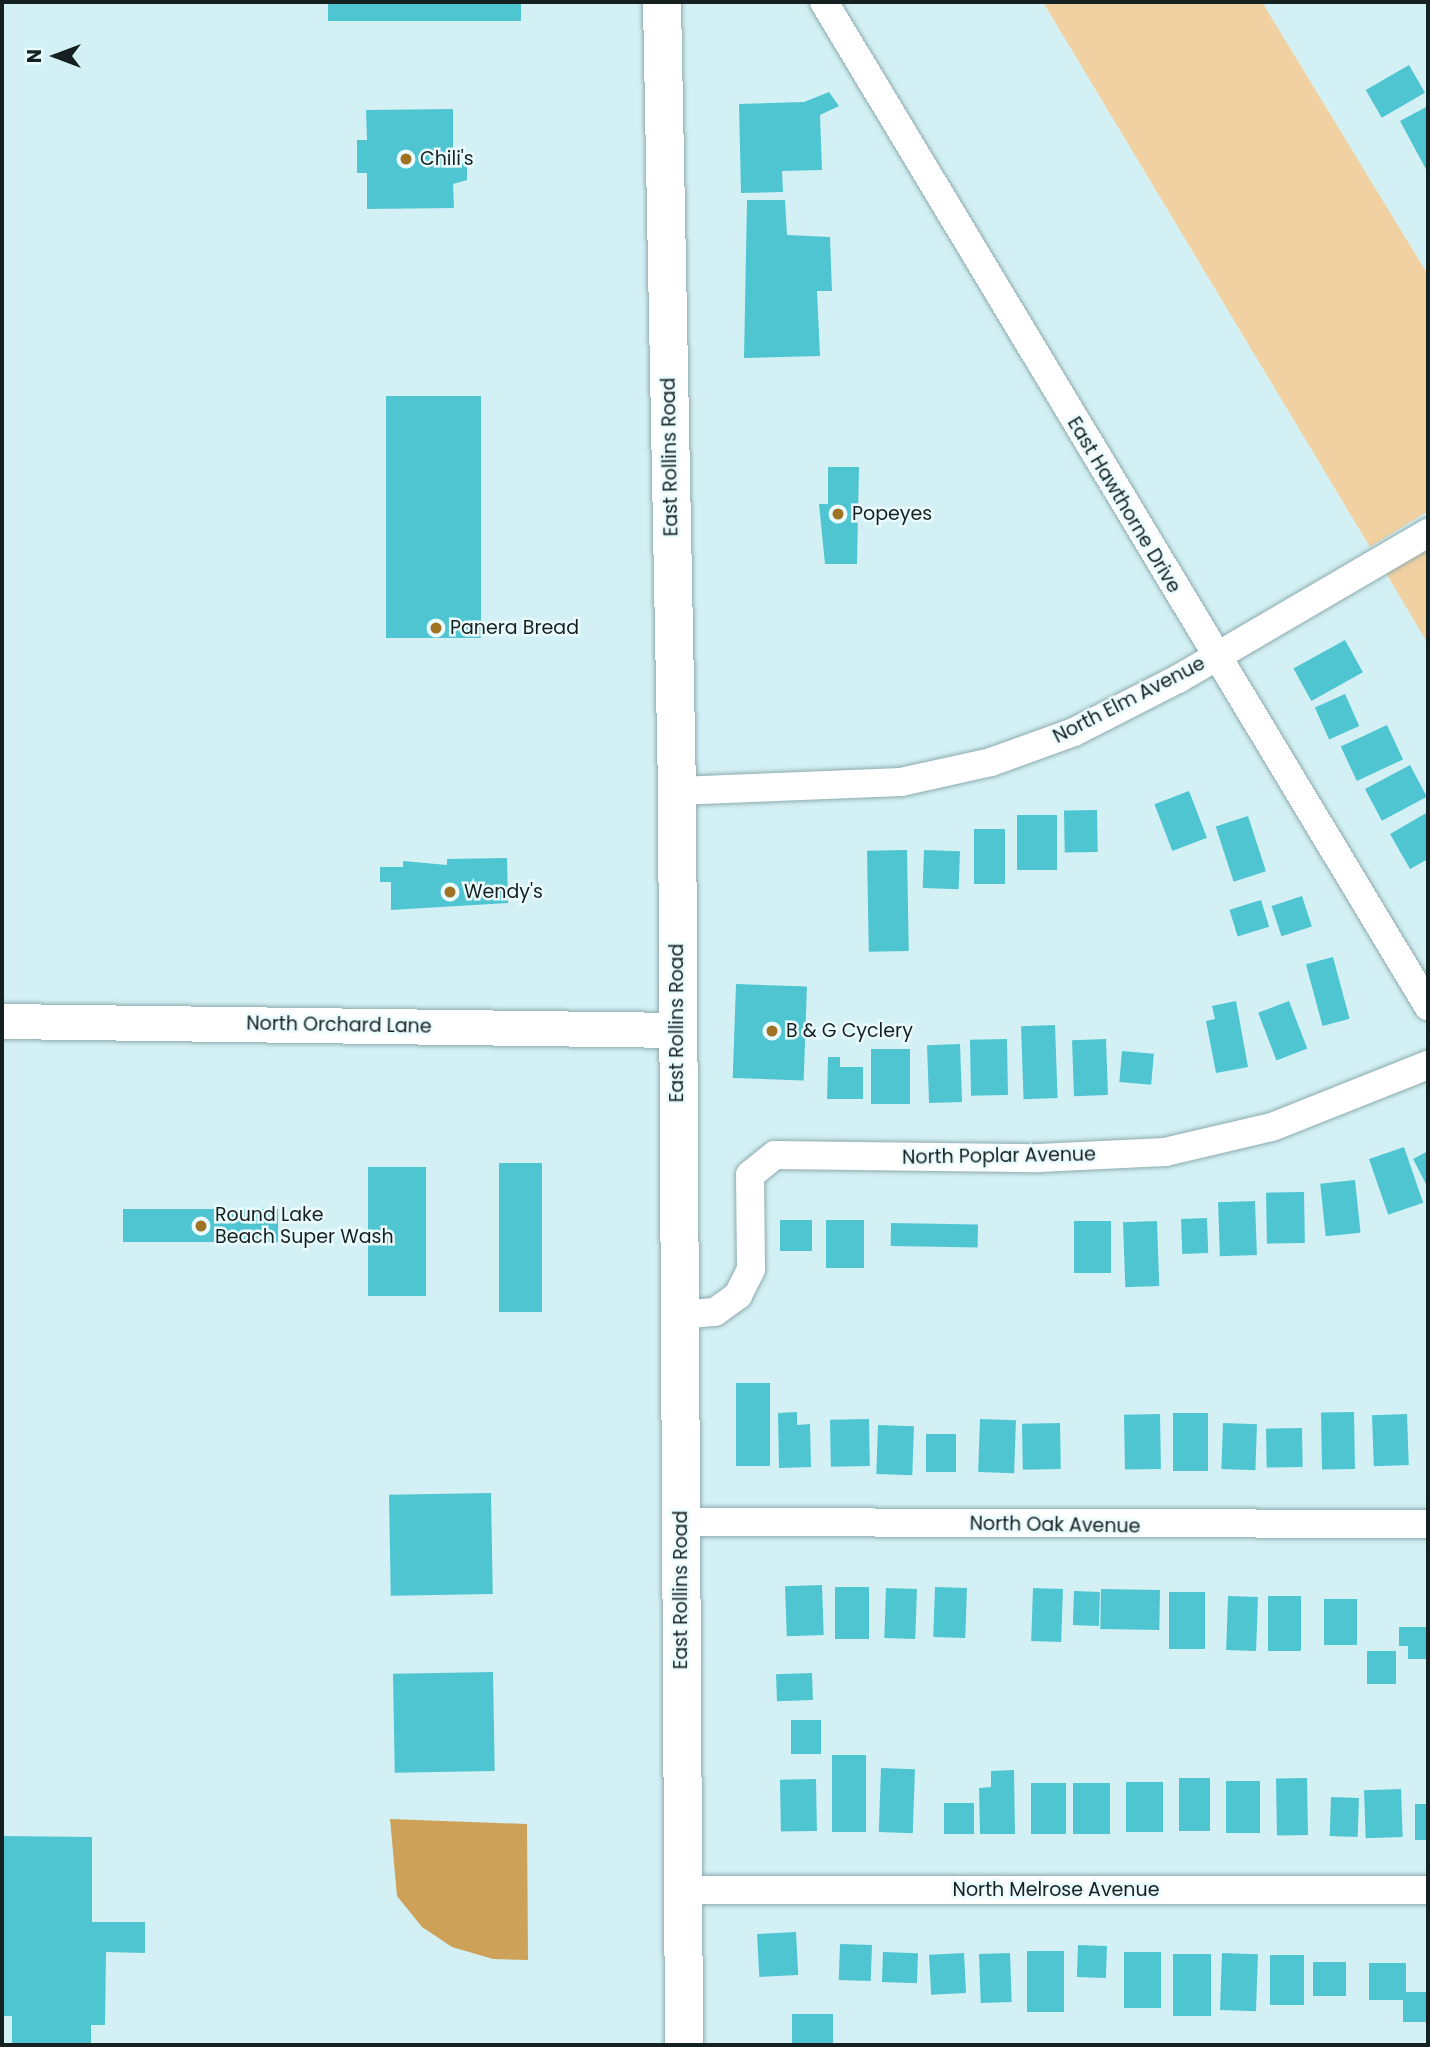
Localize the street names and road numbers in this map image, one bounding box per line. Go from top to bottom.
street label: East Rollins Road [657,377,683,537]
street label: East Hawthorne Drive [1062,413,1186,597]
street label: North Elm Avenue [1049,652,1209,748]
street label: East Rollins Road [666,944,688,1102]
street label: North Orchard Lane [246,1012,432,1038]
street label: North Poplar Avenue [902,1143,1096,1169]
street label: East Rollins Road [670,1511,692,1669]
street label: North Oak Avenue [969,1512,1141,1538]
street label: North Melrose Avenue [953,1879,1159,1901]

